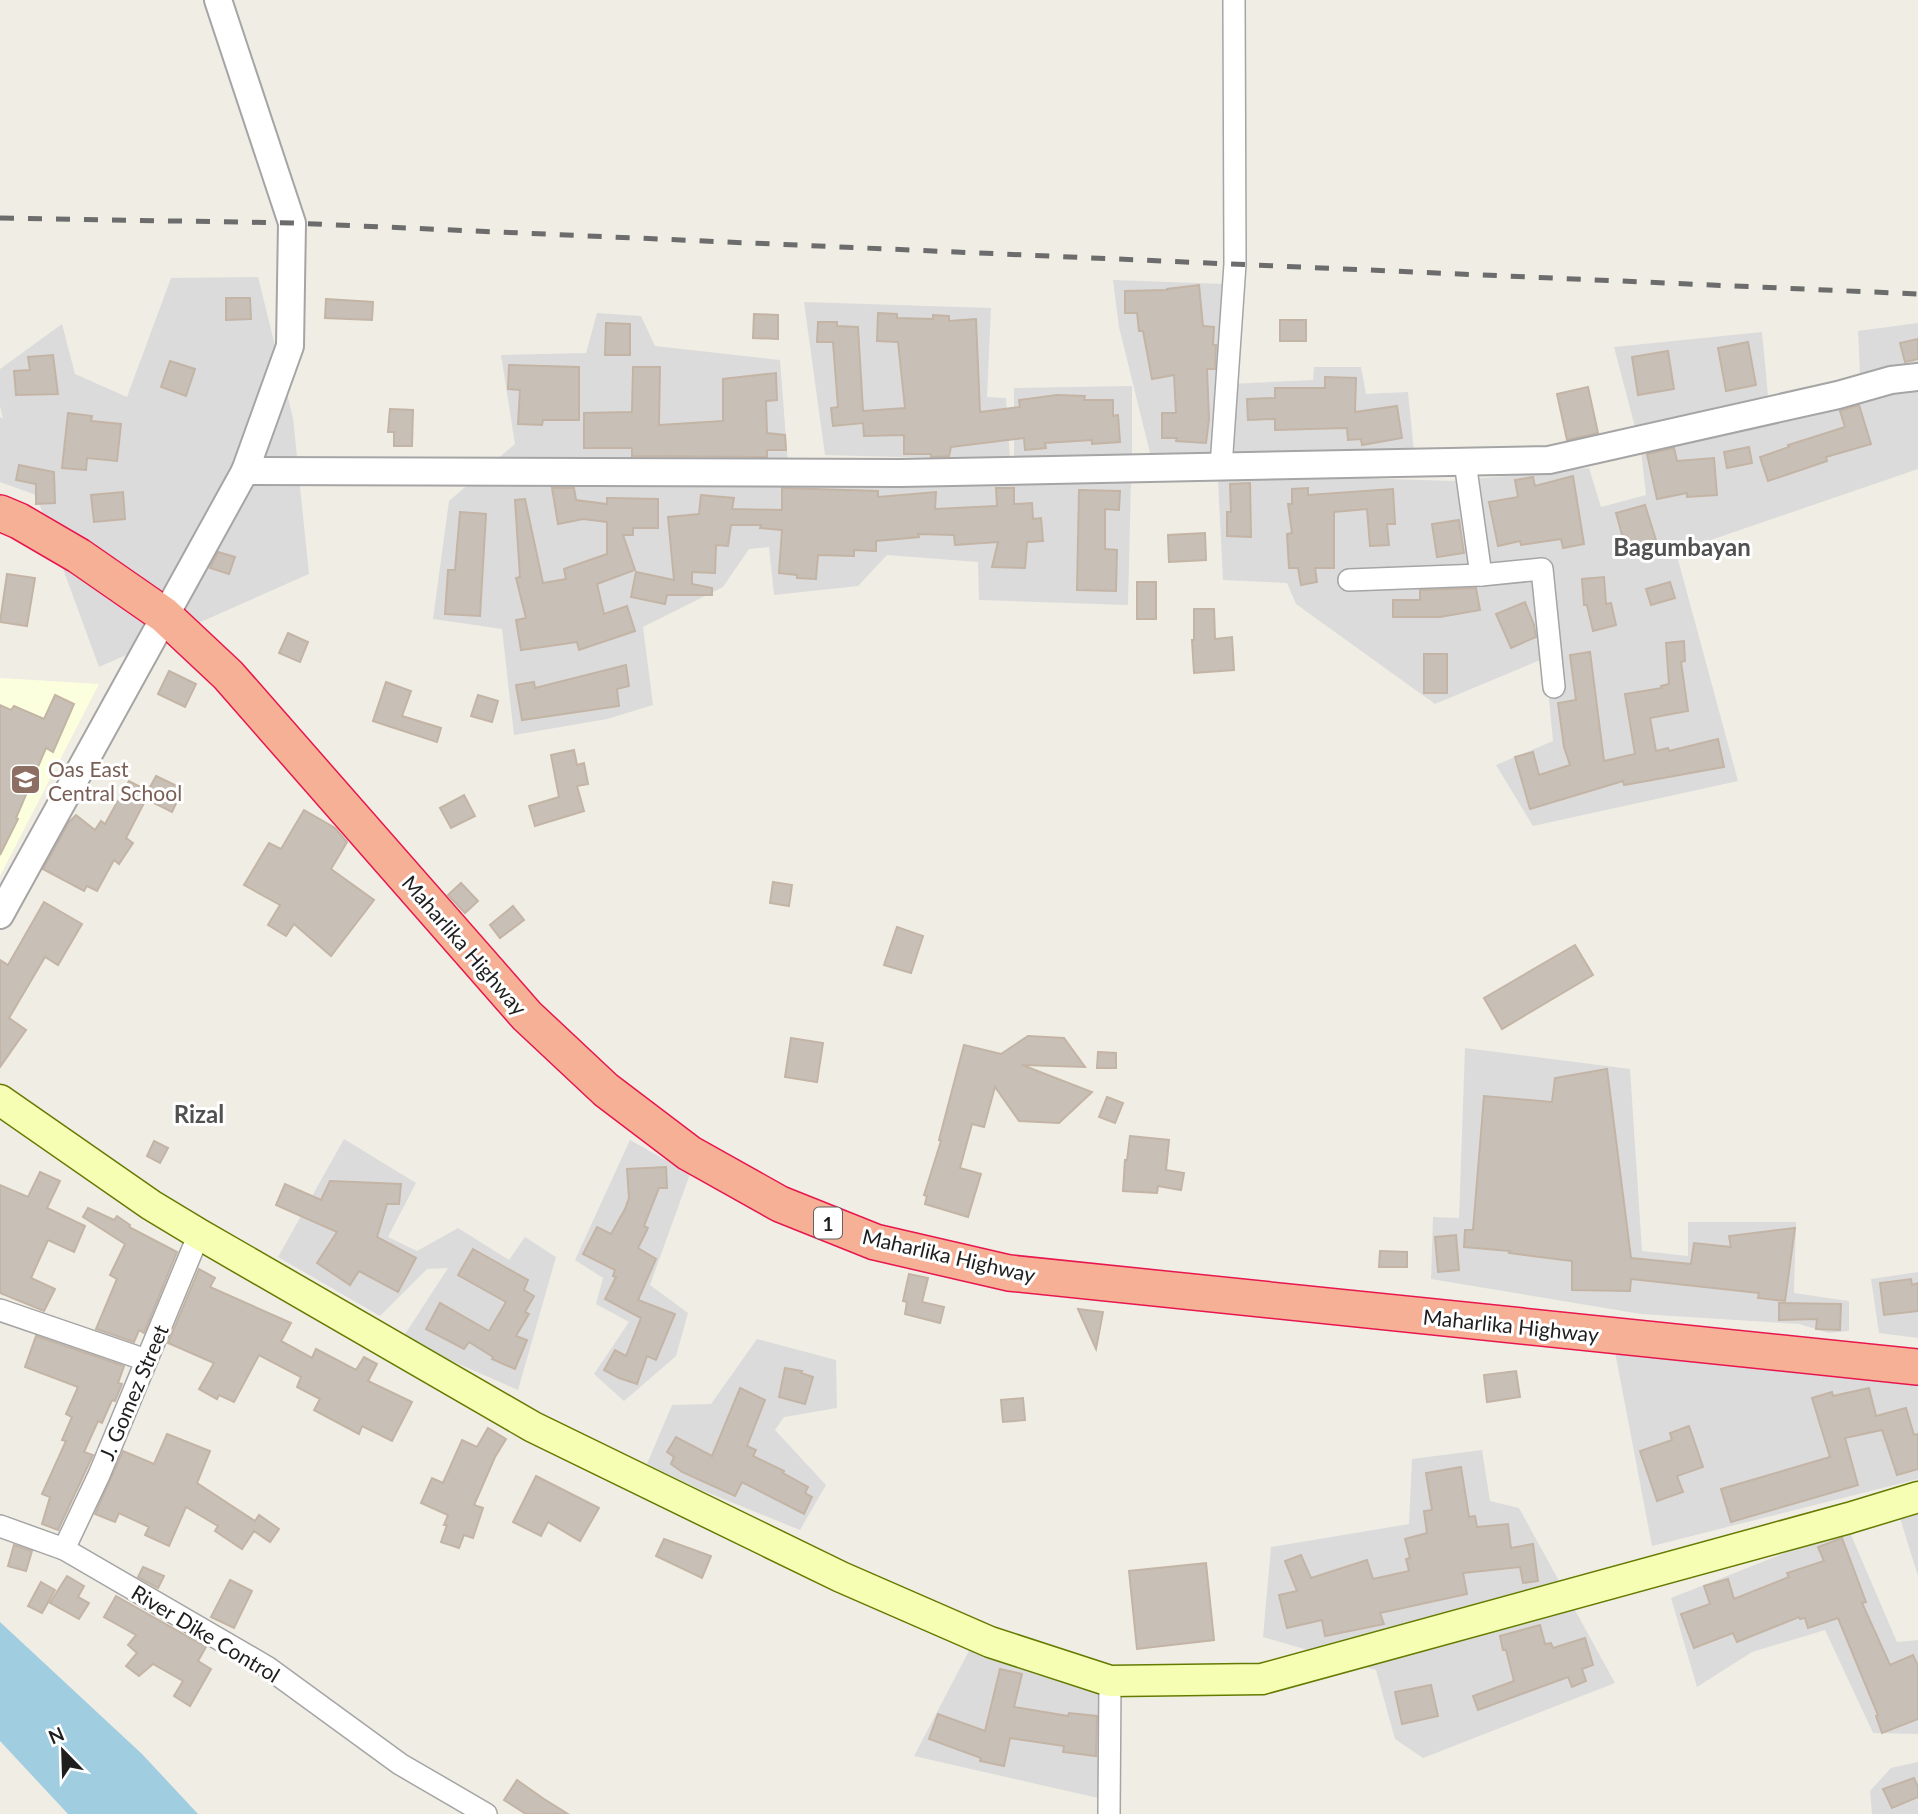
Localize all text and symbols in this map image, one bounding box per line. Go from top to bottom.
district label: Bagumbayan [1613,532,1751,561]
place label: Oas East Central School [48,756,182,805]
school or university icon: Oas East Central School [8,763,42,797]
street label: Maharlika Highway [398,870,533,1020]
district label: Rizal [174,1099,224,1128]
road number: 1 [814,1208,842,1238]
street label: Maharlika Highway [860,1223,1038,1287]
street label: Maharlika Highway [1422,1303,1600,1347]
street label: J. Gomez Street [93,1320,173,1463]
street label: River Dike Control [127,1579,285,1687]
north arrow [28,1716,98,1786]
text: N [45,1721,67,1748]

